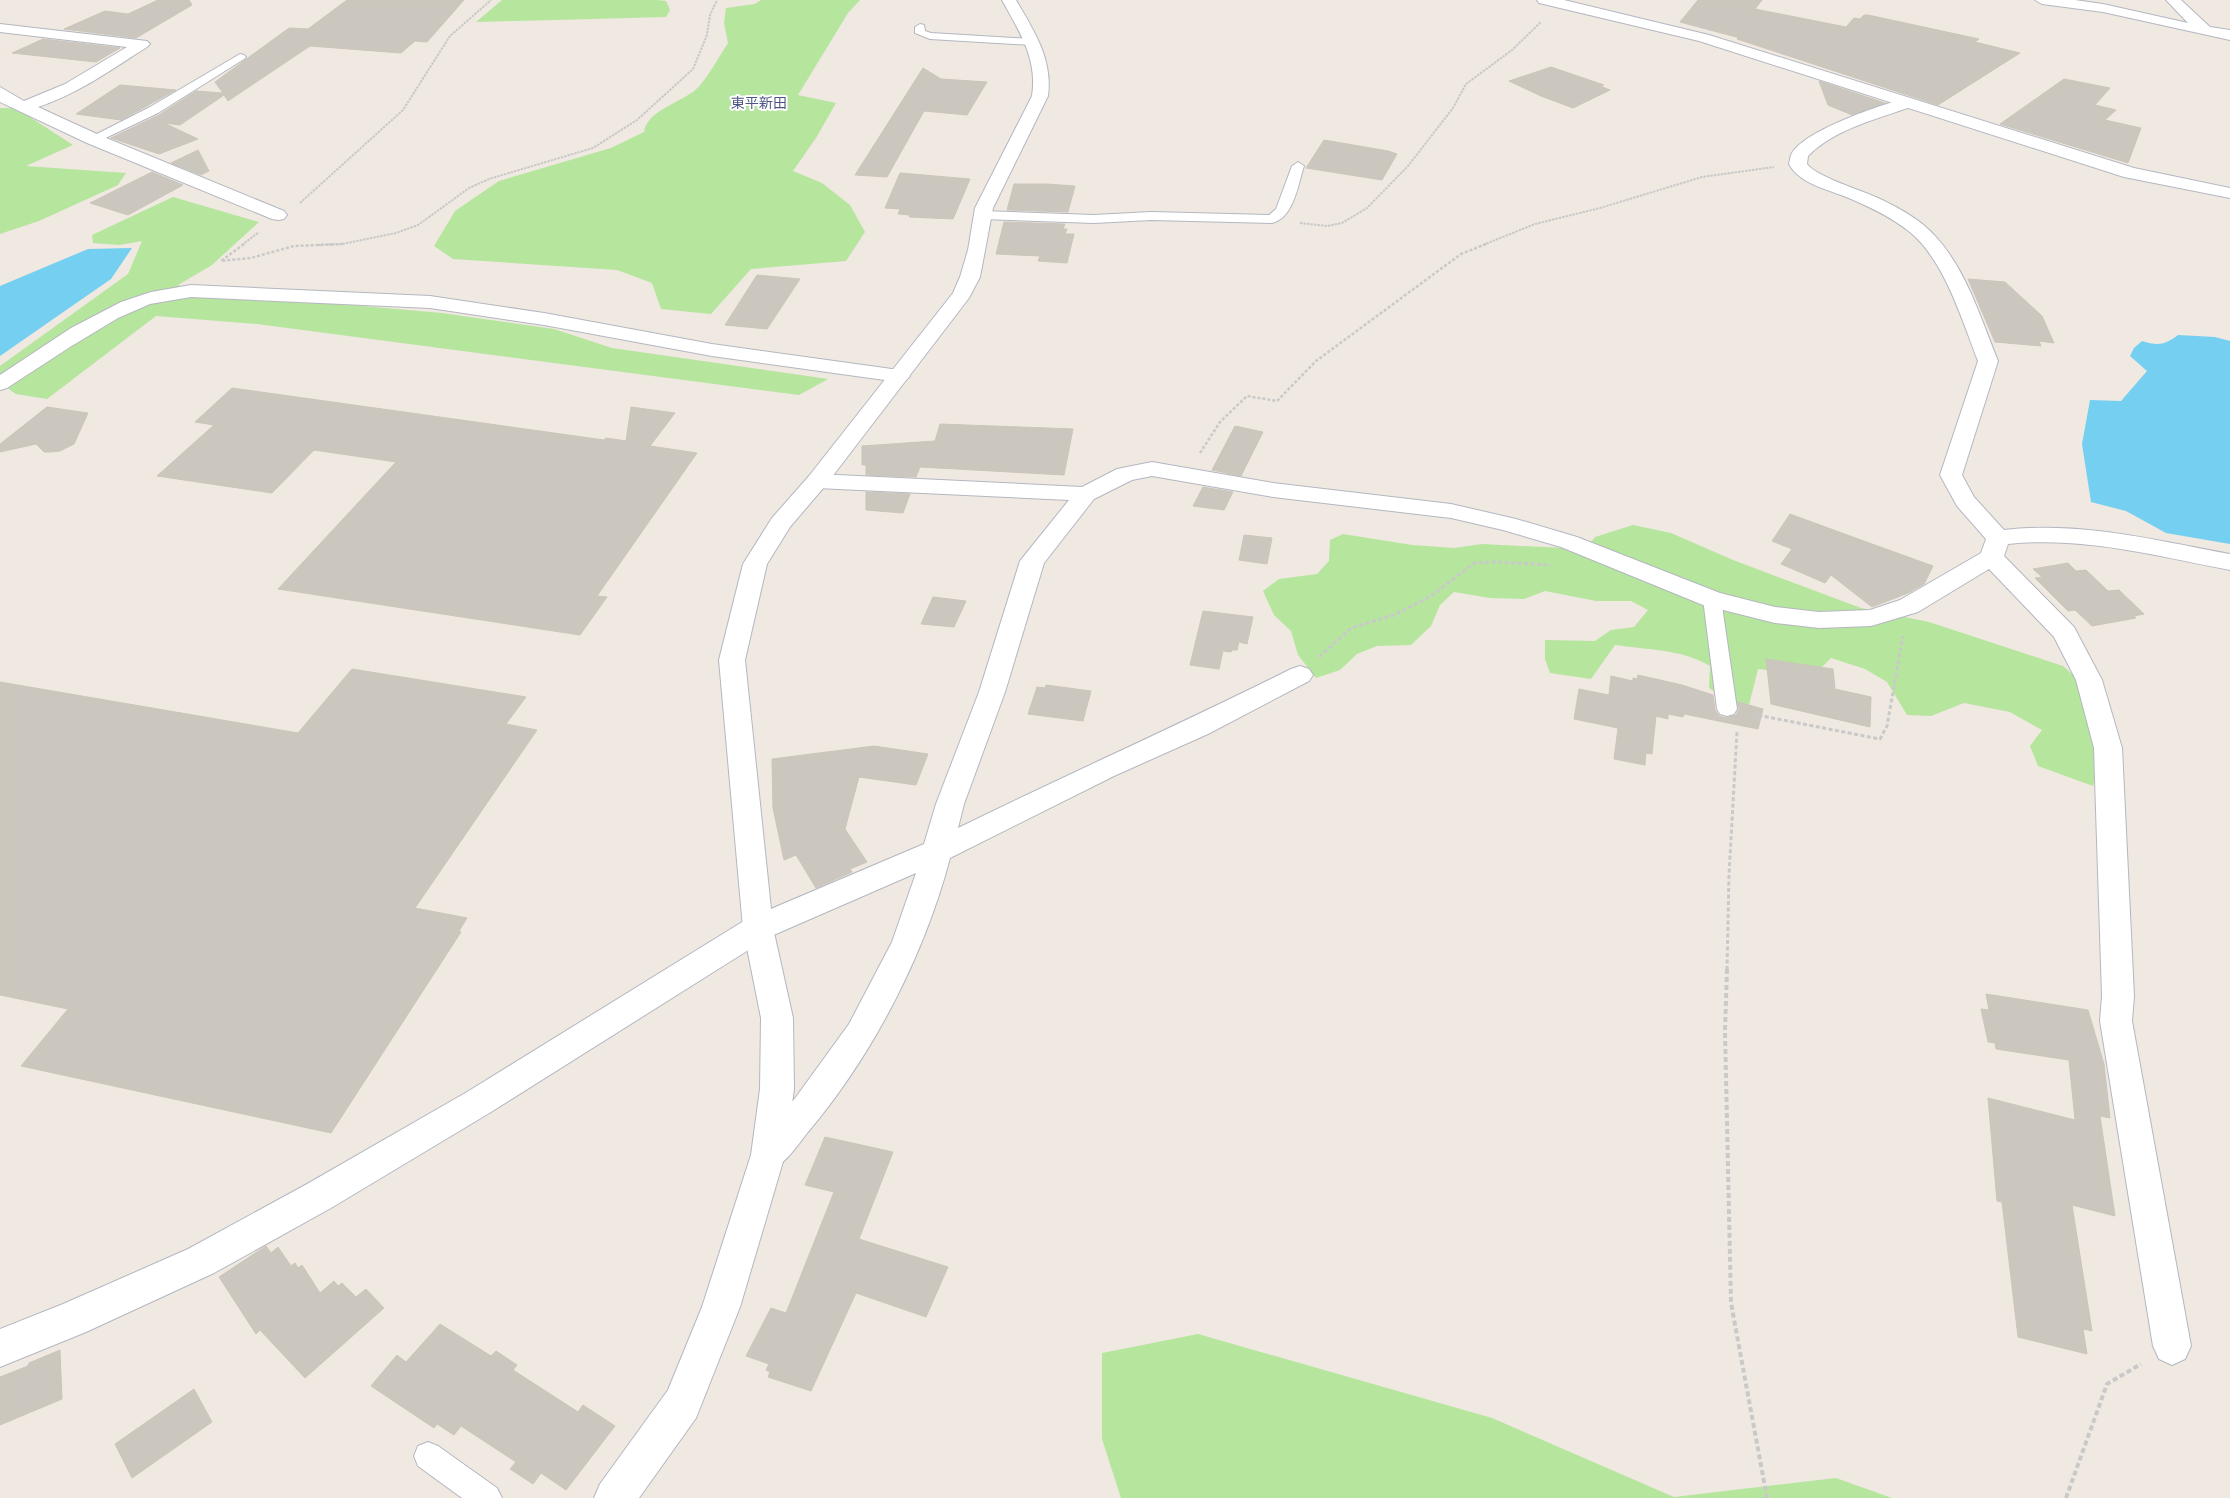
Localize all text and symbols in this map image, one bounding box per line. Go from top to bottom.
district label: 東平新田 [731,94,787,111]

